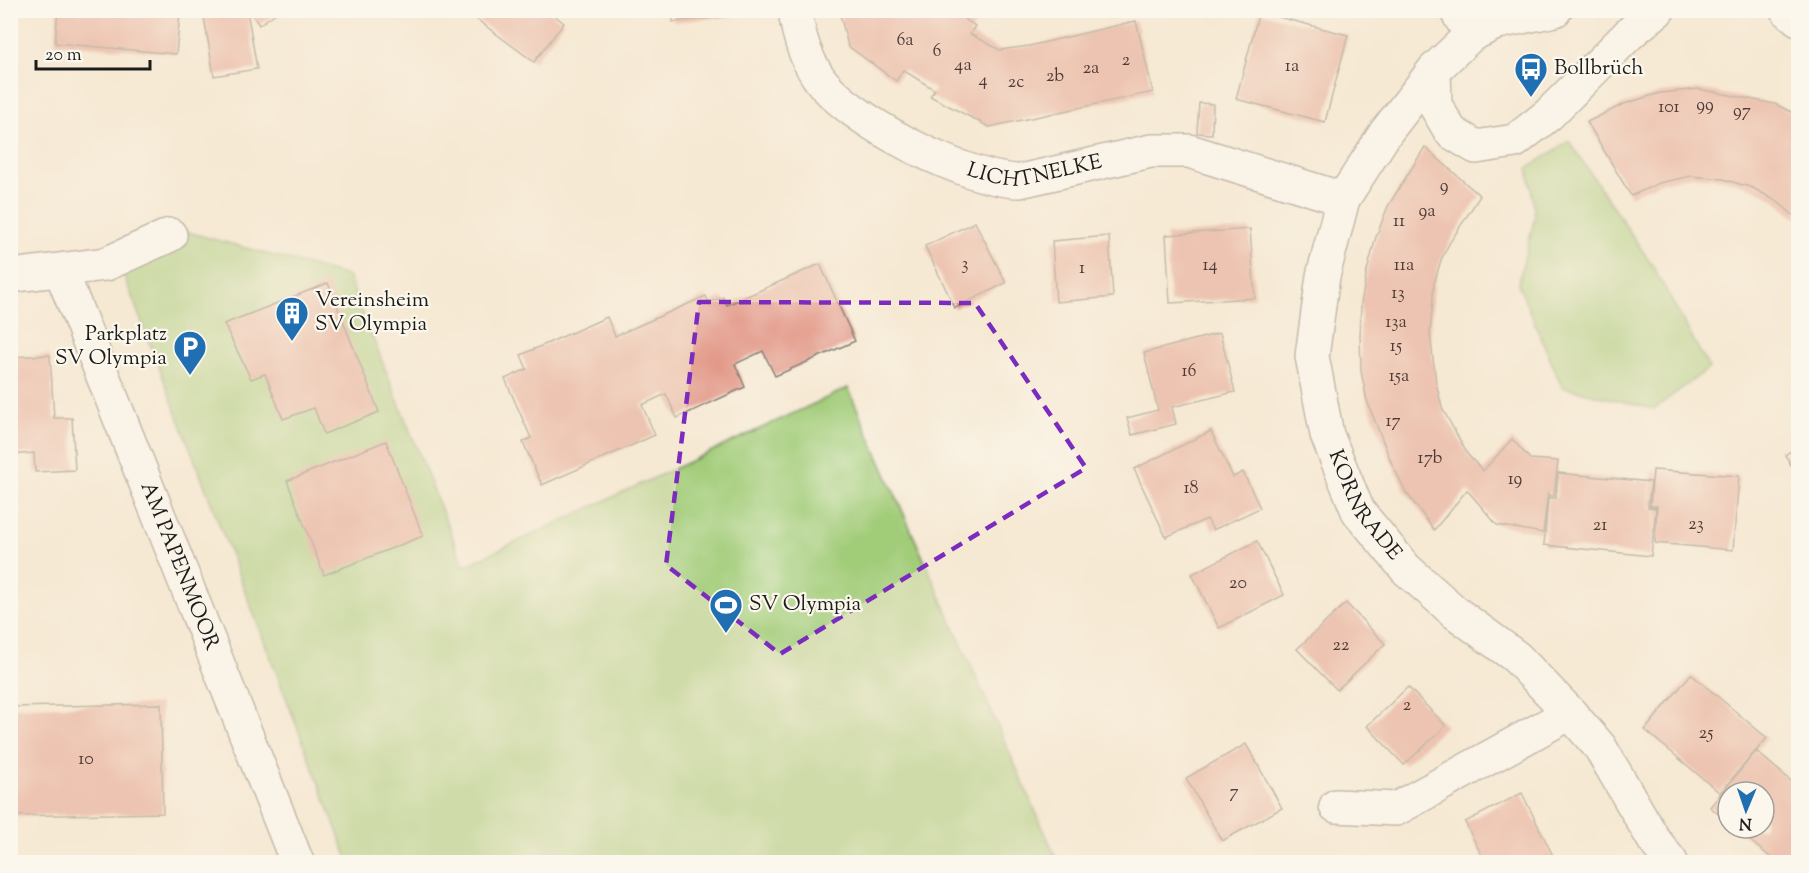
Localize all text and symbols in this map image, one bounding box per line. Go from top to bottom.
house number: 6a [896,28,914,54]
scale bar [36,33,150,71]
house number: 6 [933,39,942,65]
text: 20 m [45,43,82,69]
house number: 2 [1122,48,1131,74]
bus stop icon: Bollbrüch [1513,51,1549,98]
house number: 4a [954,53,972,79]
house number: 1a [1285,54,1299,80]
place label: Bollbrüch [1554,54,1644,84]
house number: 2a [1083,56,1099,82]
house number: 2b [1046,64,1064,90]
house number: 4 [978,68,988,94]
house number: 2c [1008,70,1024,96]
house number: 99 [1696,93,1714,119]
house number: 101 [1658,95,1680,121]
house number: 97 [1733,99,1751,125]
street label: LICHTNELKE [963,148,1105,196]
house number: 9 [1440,174,1449,200]
house number: 9a [1418,199,1436,225]
house number: 11 [1393,209,1405,235]
house number: 3 [961,252,969,278]
house number: 14 [1202,253,1218,279]
house number: 11a [1394,253,1414,279]
house number: 1 [1079,256,1085,282]
house number: 13 [1391,281,1405,307]
place label: Vereinsheim SV Olympia [315,286,429,340]
building icon: Vereinsheim SV Olympia [274,295,310,342]
house number: 13a [1385,310,1407,336]
place label: Parkplatz SV Olympia [55,320,167,374]
parking icon: Parkplatz SV Olympia [172,329,208,376]
house number: 15 [1390,334,1402,360]
house number: 16 [1181,359,1197,385]
house number: 15a [1389,364,1409,390]
house number: 17 [1385,409,1401,435]
street label: KORNRADE [1320,445,1409,568]
house number: 17b [1418,446,1443,472]
house number: 19 [1508,467,1523,493]
house number: 18 [1183,476,1199,502]
street label: AM PAPENMOOR [132,478,226,655]
house number: 23 [1688,512,1704,538]
house number: 21 [1593,513,1607,539]
house number: 20 [1229,571,1247,597]
sports icon: SV Olympia [708,587,744,634]
place label: SV Olympia [749,590,861,620]
house number: 22 [1333,633,1350,659]
house number: 2 [1403,693,1412,719]
house number: 25 [1699,721,1713,747]
house number: 10 [78,747,94,773]
house number: 7 [1229,780,1239,806]
north arrow [1716,780,1776,840]
text: N [1739,811,1752,834]

